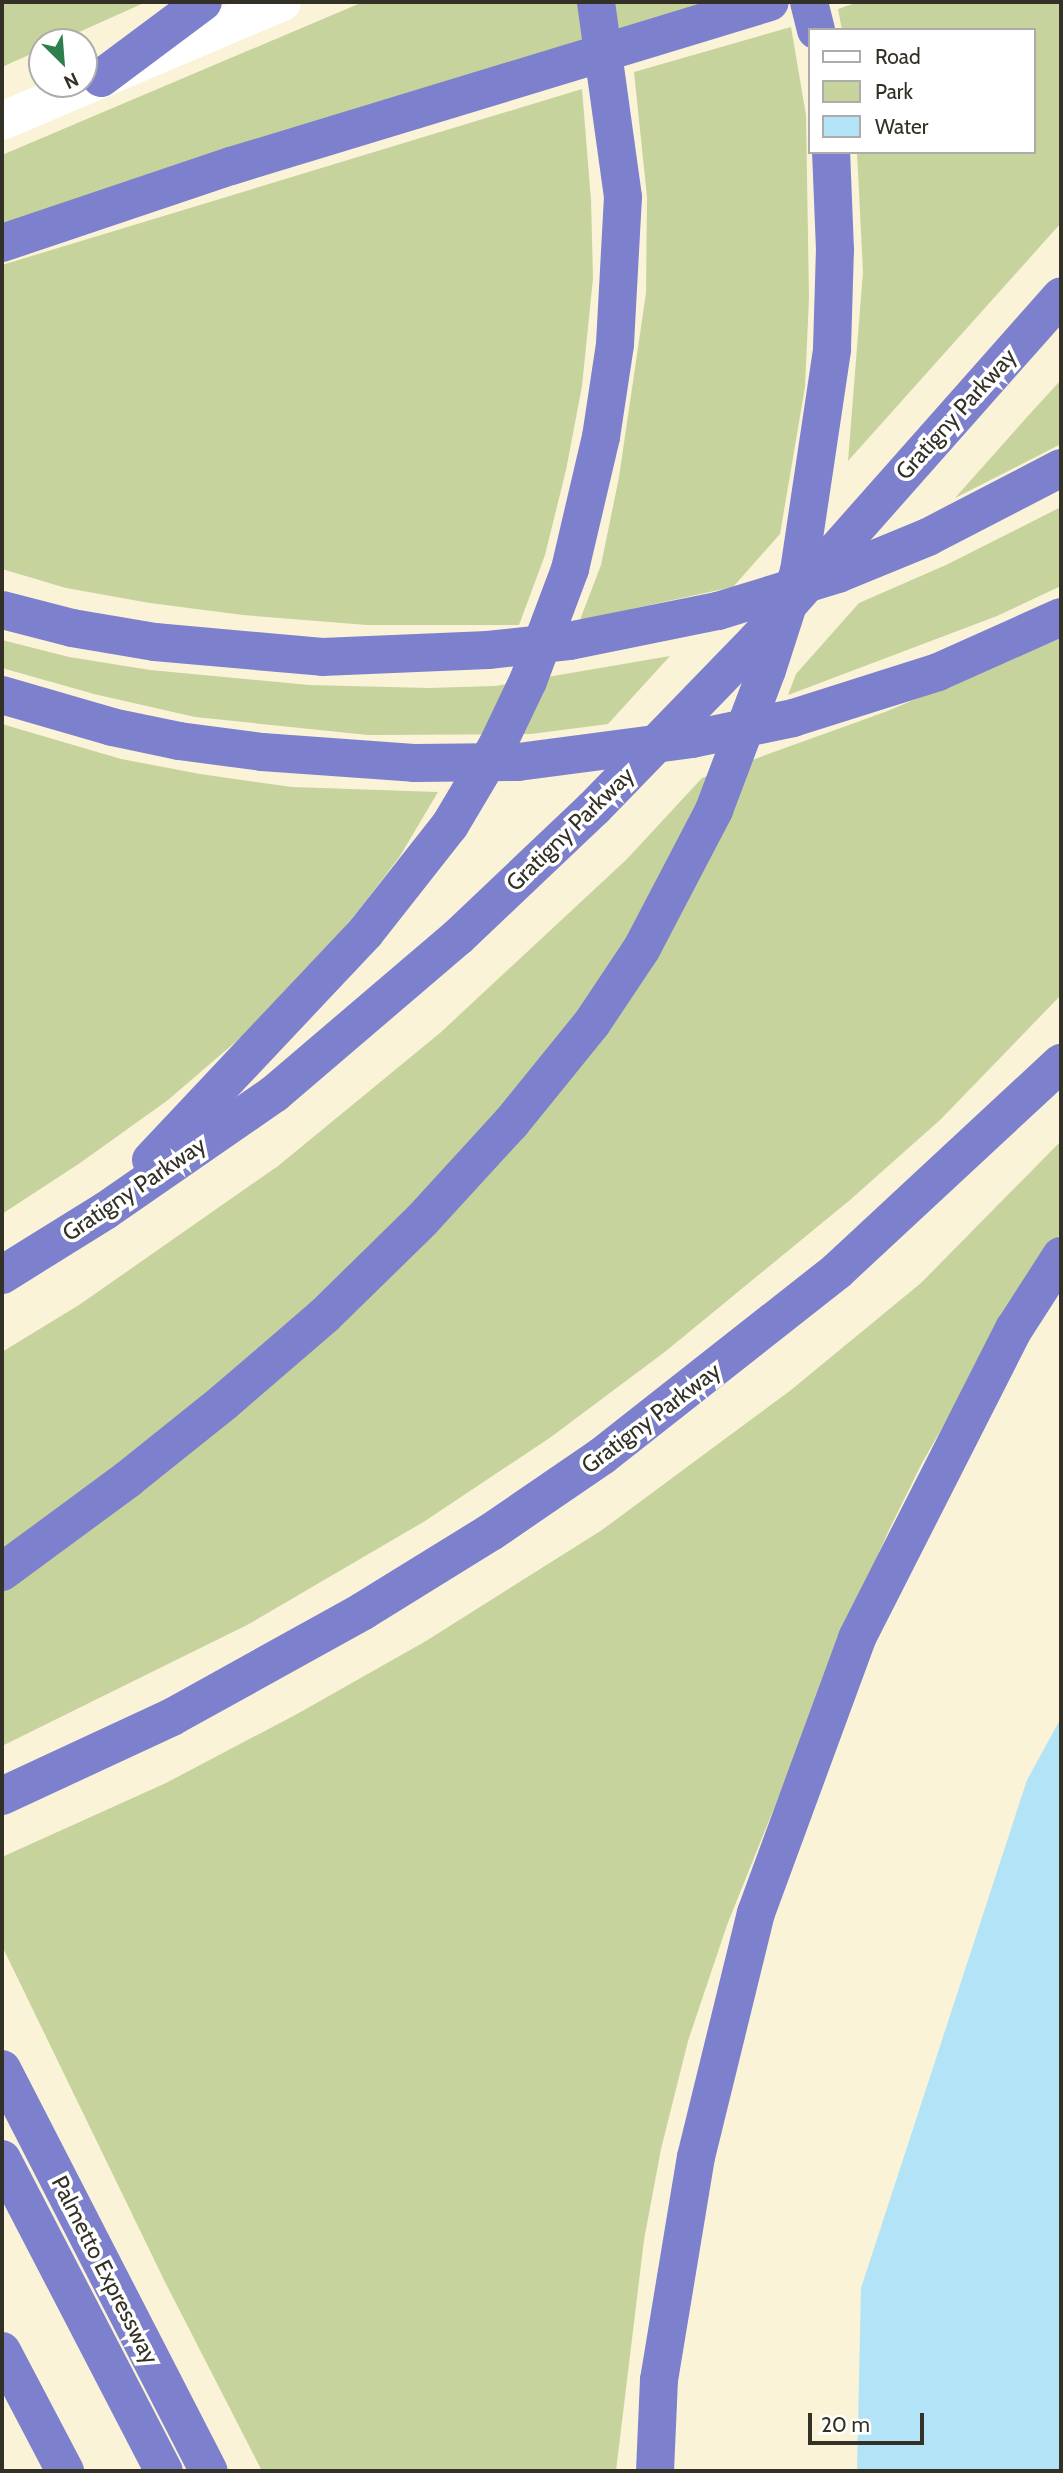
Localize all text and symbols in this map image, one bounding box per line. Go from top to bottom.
north arrow [28,28,98,98]
legend [808,28,1035,154]
text: Road [875,44,921,69]
text: N [60,67,82,94]
text: Park [875,79,913,104]
text: Water [875,114,928,139]
street label: Gratigny Parkway [890,343,1022,485]
street label: Gratigny Parkway [500,761,640,897]
street label: Gratigny Parkway [57,1131,211,1247]
street label: Gratigny Parkway [576,1357,726,1479]
street label: Palmetto Expressway [46,2171,164,2369]
scale bar [811,2400,926,2444]
text: 20 m [821,2412,870,2437]

